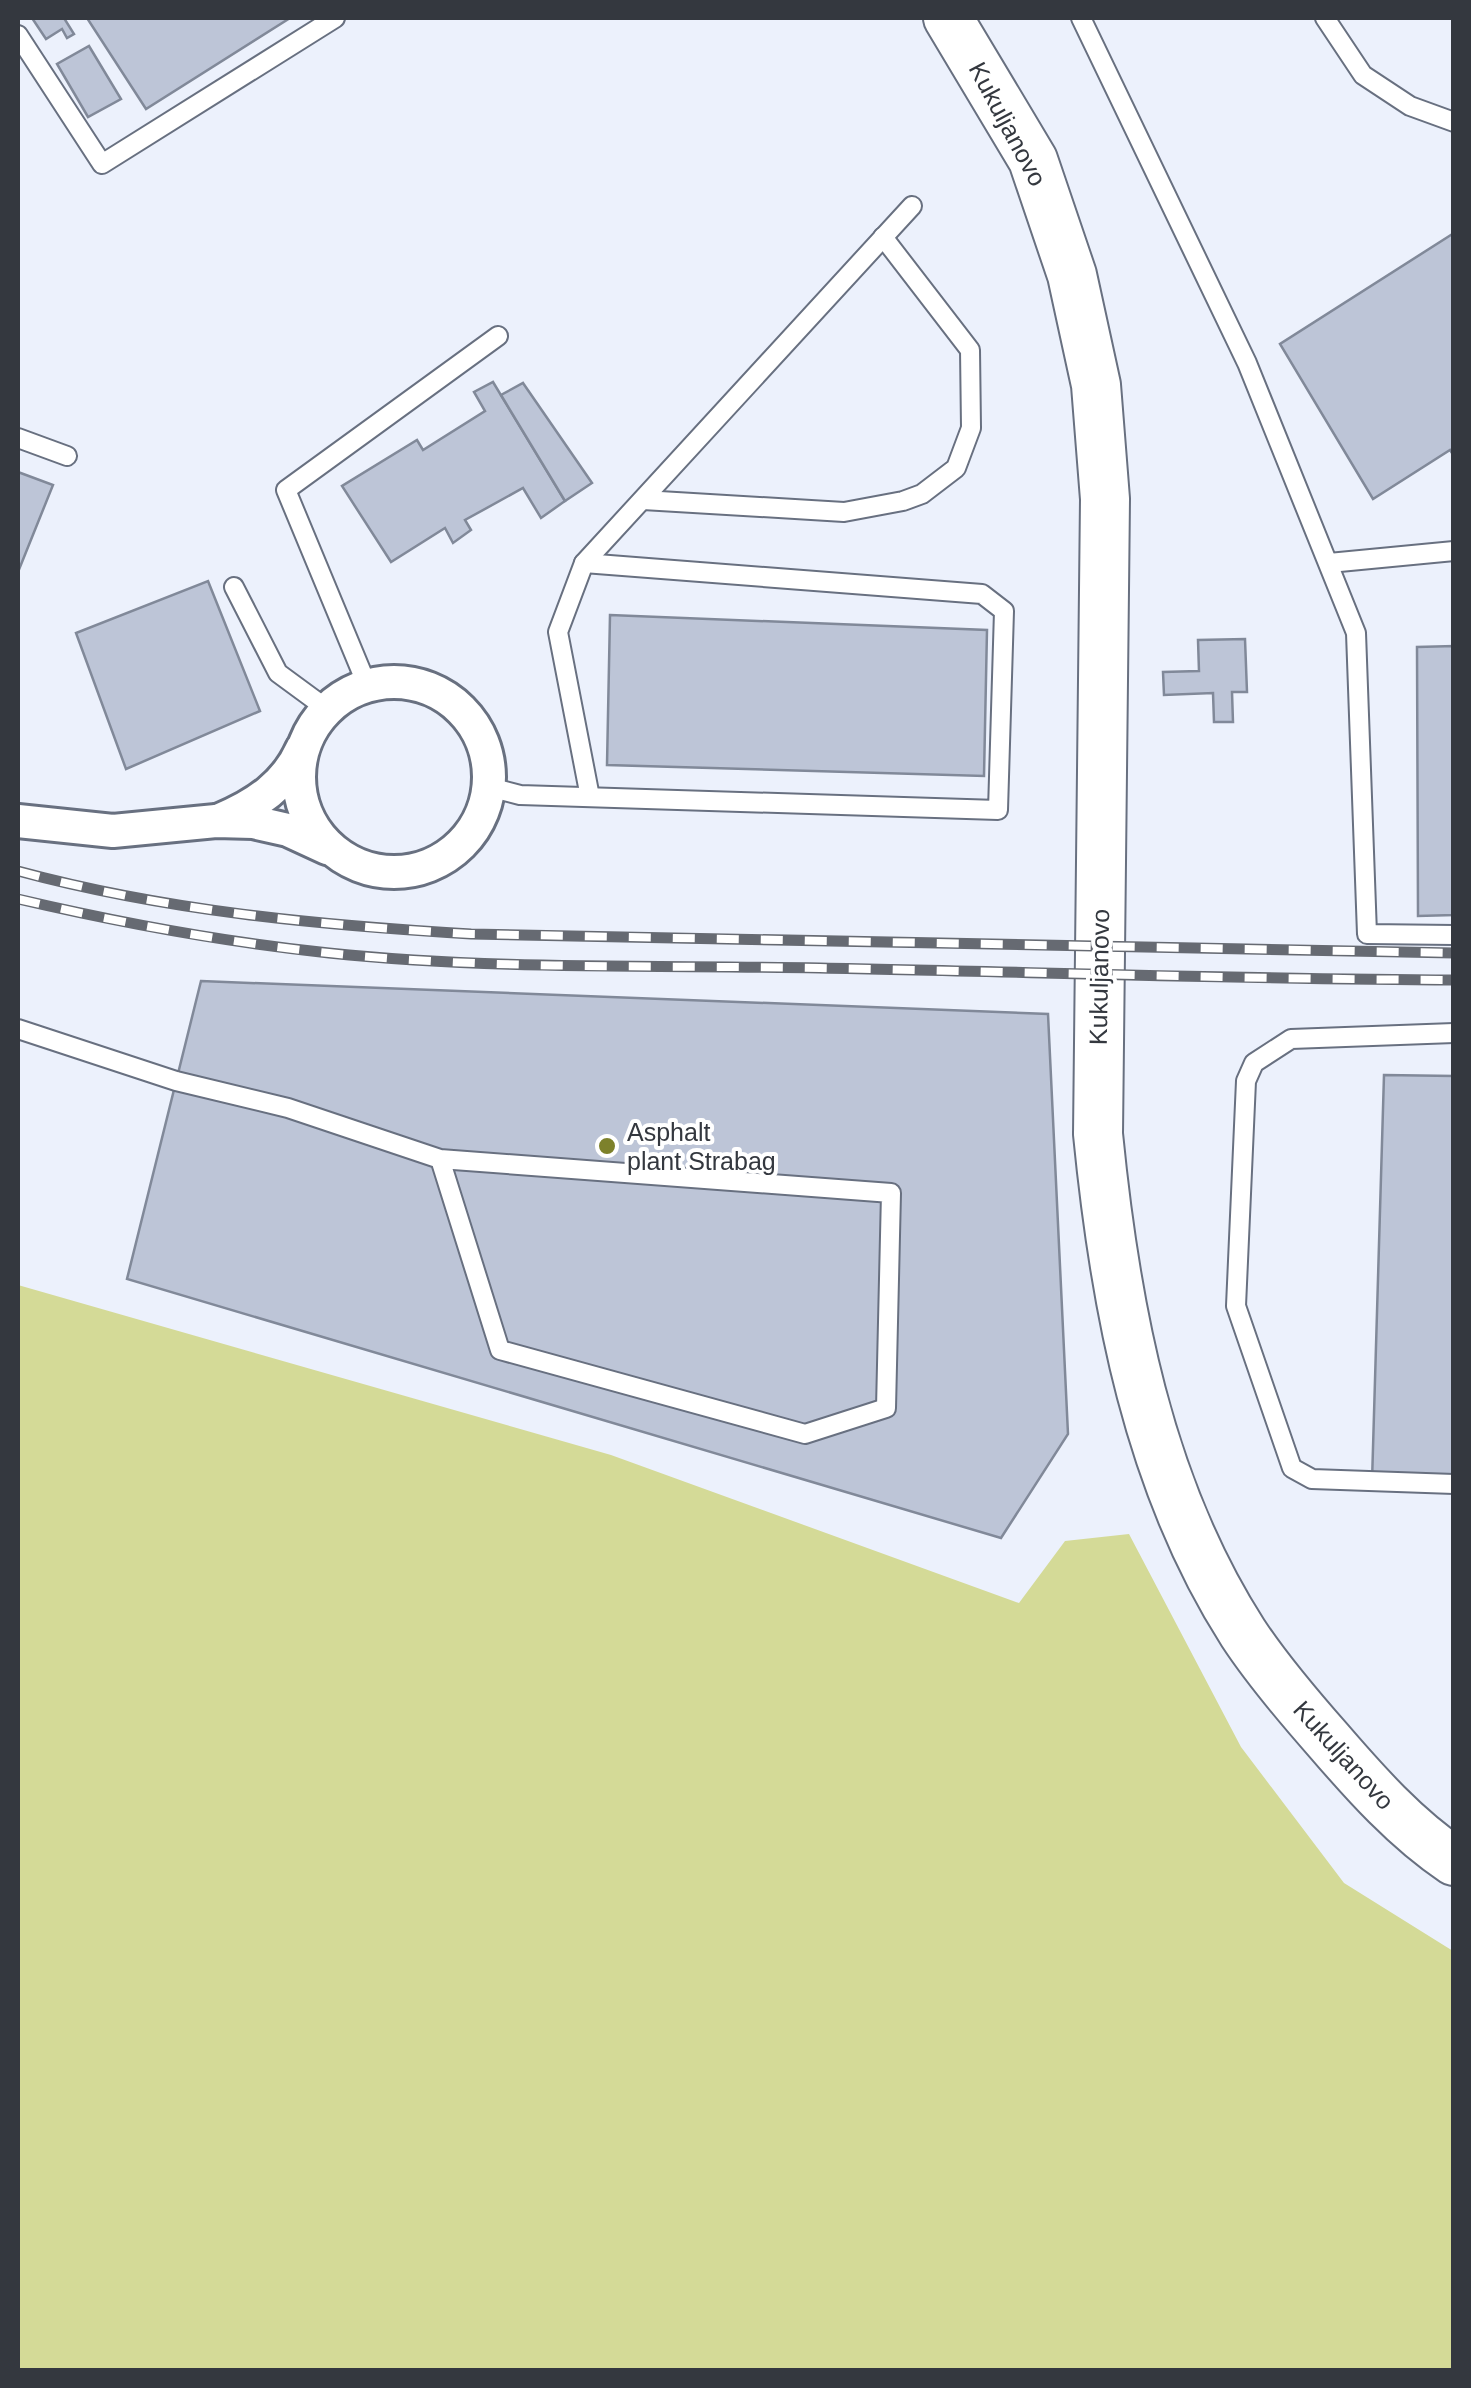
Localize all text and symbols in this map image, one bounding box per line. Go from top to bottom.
street label: Kukuljanovo [964,57,1052,191]
street label: Kukuljanovo [1084,909,1114,1045]
place label: Asphalt plant Strabag [627,1118,776,1175]
marker: Asphalt plant Strabag [596,1135,618,1157]
street label: Kukuljanovo [1288,1695,1400,1815]

